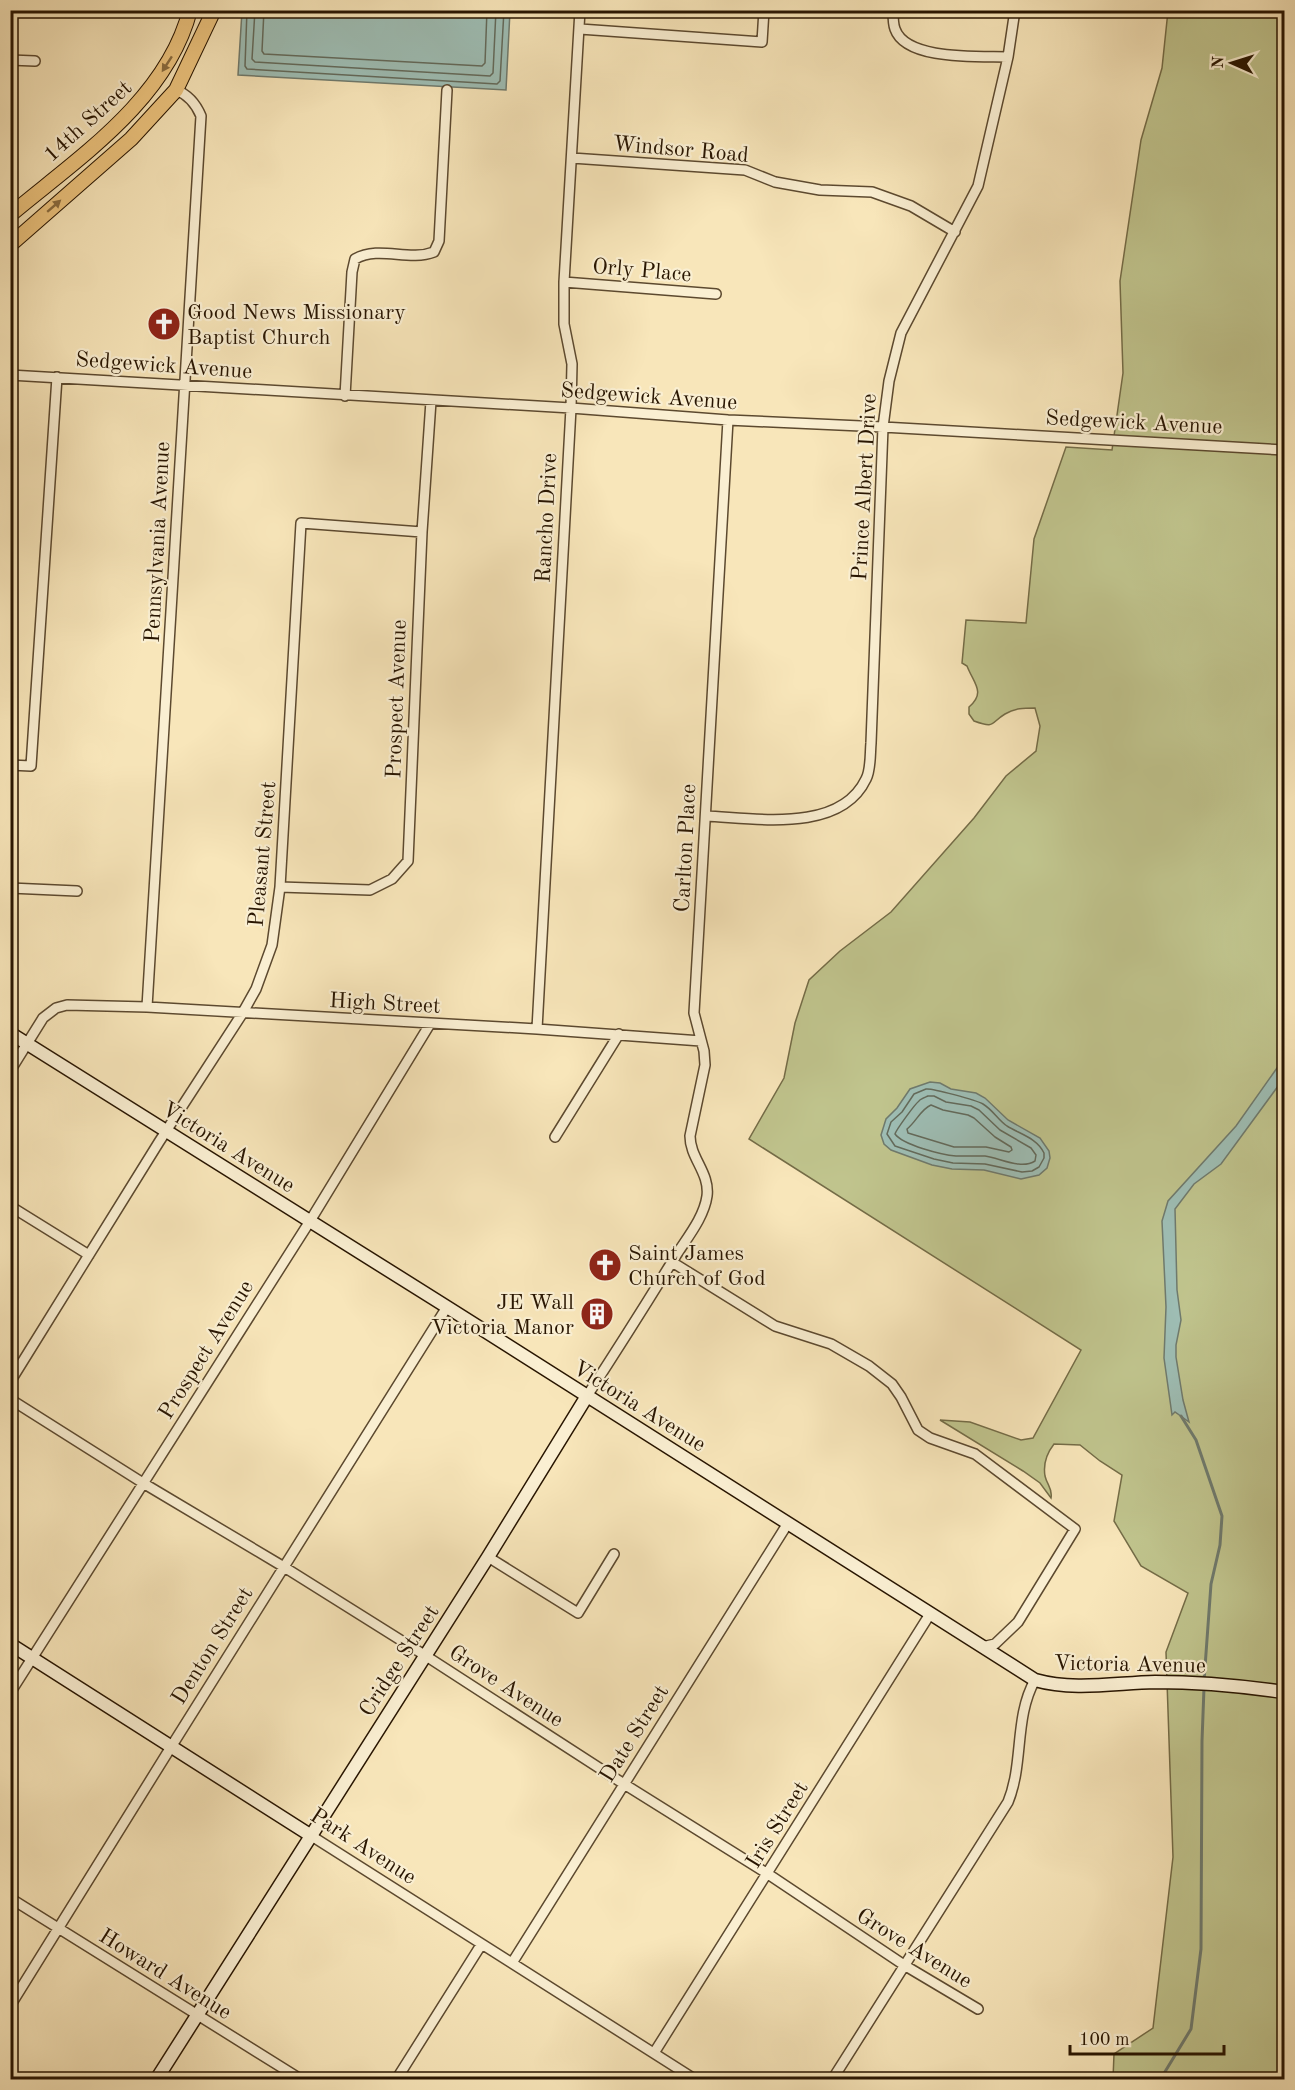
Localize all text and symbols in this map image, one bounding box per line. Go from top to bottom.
north arrow [1202,33,1262,93]
text: N [1211,55,1227,69]
one-way arrow [162,56,173,72]
street label: 14th Street [40,77,136,166]
street label: Windsor Road [612,133,750,167]
one-way arrow [47,200,62,213]
street label: Orly Place [591,256,692,286]
place label: Good News Missionary Baptist Church [187,302,406,349]
church icon: Good News Missionary Baptist Church [146,306,182,342]
street label: Sedgewick Avenue [75,349,253,383]
street label: Sedgewick Avenue [560,380,738,414]
street label: Prince Albert Drive [849,393,881,581]
street label: Sedgewick Avenue [1045,407,1223,439]
street label: Pennsylvania Avenue [142,441,174,643]
street label: Rancho Drive [533,453,561,584]
street label: Prospect Avenue [383,619,411,779]
street label: Pleasant Street [246,780,280,928]
street label: Carlton Place [672,783,700,913]
street label: High Street [329,990,441,1018]
street label: Victoria Avenue [158,1098,298,1197]
place label: Saint James Church of God [628,1243,766,1290]
church icon: Saint James Church of God [587,1247,623,1283]
street label: Prospect Avenue [155,1277,258,1423]
place label: JE Wall Victoria Manor [431,1292,574,1339]
building icon: JE Wall Victoria Manor [579,1296,615,1332]
street label: Victoria Avenue [569,1357,709,1456]
street label: Denton Street [168,1583,258,1709]
street label: Cridge Street [356,1602,444,1721]
street label: Grove Avenue [445,1642,567,1732]
street label: Victoria Avenue [1054,1653,1206,1677]
street label: Date Street [596,1681,673,1787]
street label: Iris Street [742,1778,813,1872]
street label: Park Avenue [306,1804,420,1889]
street label: Grove Avenue [852,1904,976,1993]
street label: Howard Avenue [95,1925,235,2024]
scale bar [1070,2018,1224,2056]
text: 100 m [1079,2031,1130,2049]

